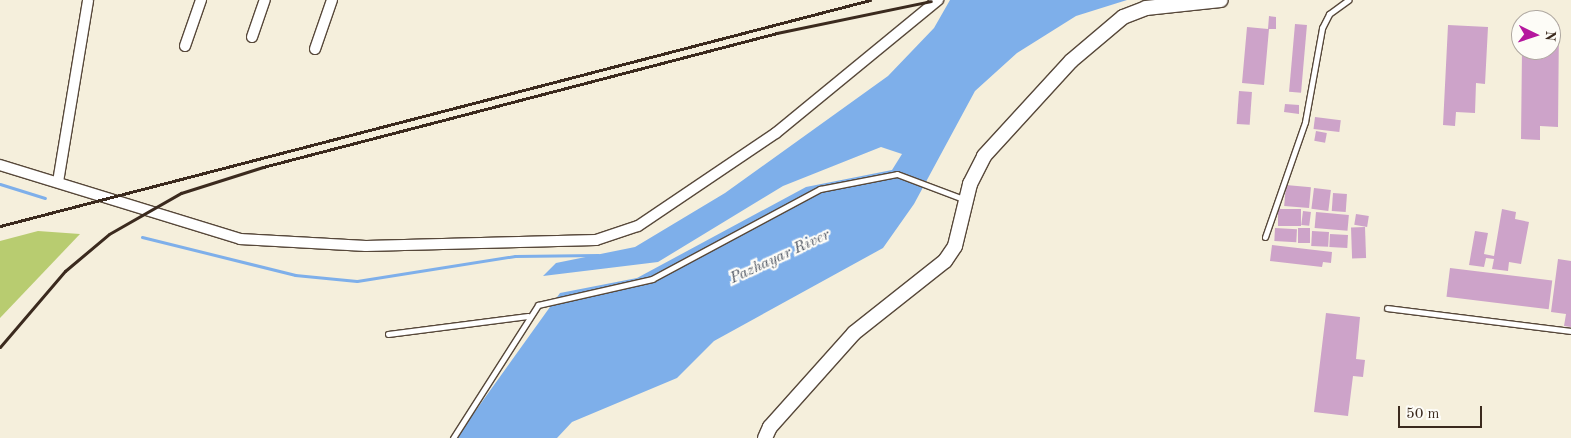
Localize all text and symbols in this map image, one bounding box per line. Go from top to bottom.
north arrow [1511,10,1561,60]
text: N [1543,30,1557,42]
water label: Pazhayar River [727,225,833,289]
scale bar [1401,396,1485,428]
text: 50 m [1406,407,1440,422]

